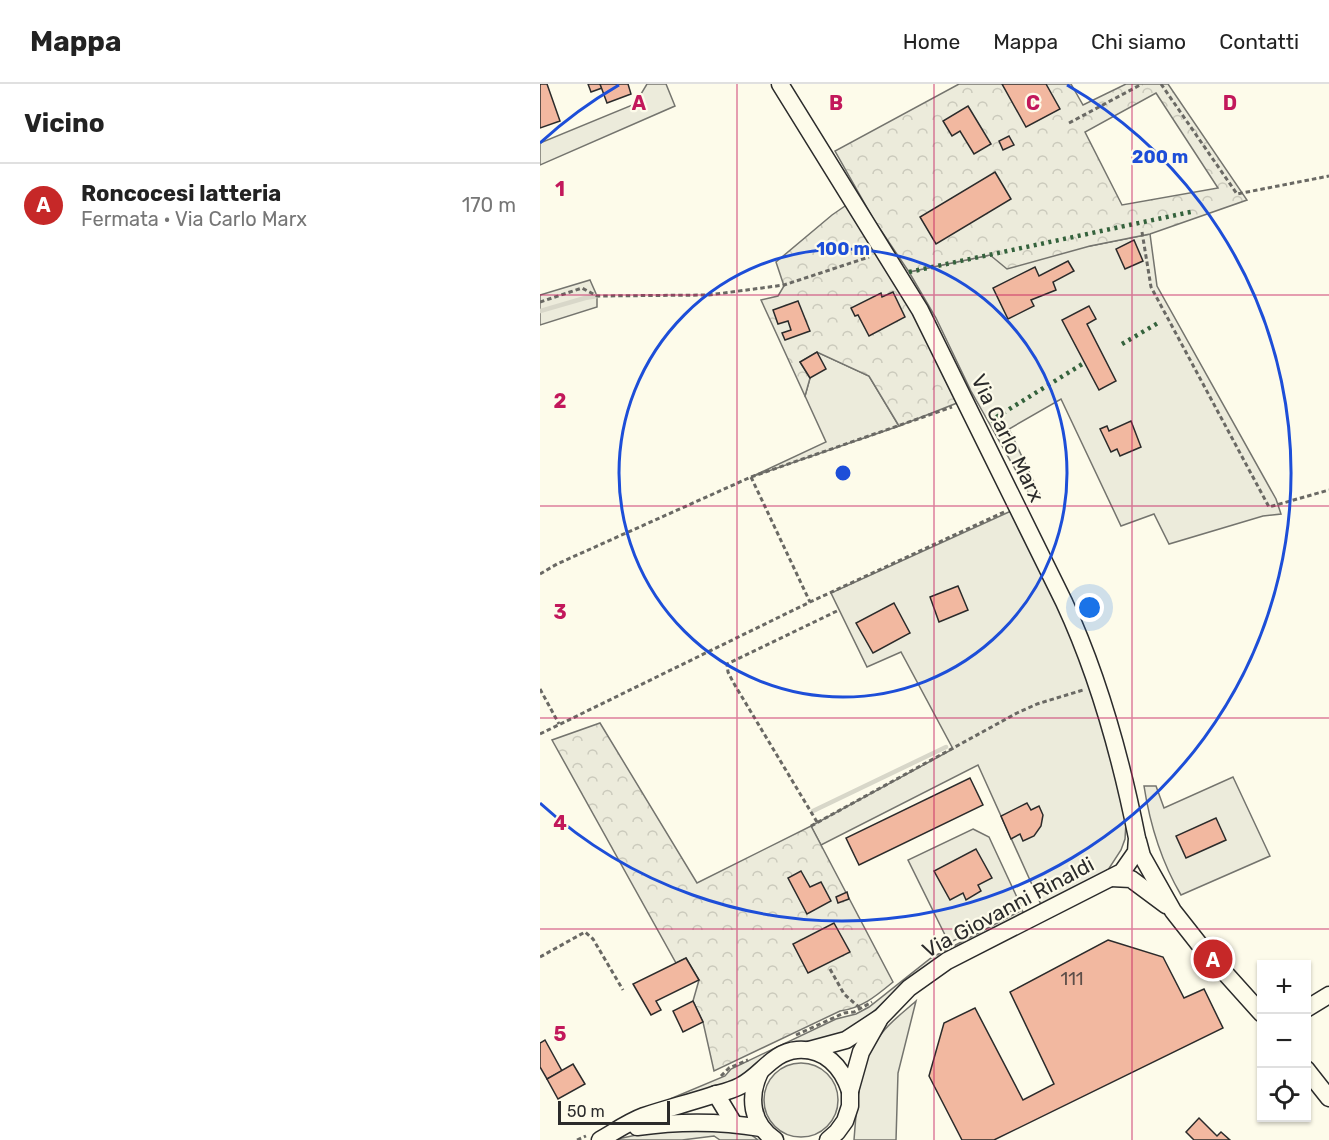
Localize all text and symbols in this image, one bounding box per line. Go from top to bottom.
text: Mappa [30,25,122,58]
text: Home [903,29,960,54]
text: Mappa [993,29,1058,54]
text: Chi siamo [1091,29,1186,54]
text: Contatti [1219,29,1299,54]
text: A [632,91,647,115]
text: B [829,91,843,115]
text: C [1026,91,1040,115]
text: D [1223,91,1237,115]
text: Vicino [24,108,105,139]
text: 200 m [1132,146,1188,168]
text: 1 [555,177,565,201]
text: Roncocesi latteria [81,180,281,207]
text: A [36,193,51,217]
text: 170 m [462,193,516,217]
text: Fermata · Via Carlo Marx [81,207,307,231]
text: 100 m [816,238,870,260]
street label: Via Carlo Marx [966,370,1050,506]
text: 2 [554,389,567,413]
centre of rings [833,463,853,483]
your location [1075,593,1104,622]
text: 3 [553,600,567,624]
text: 4 [553,811,567,835]
street label: Via Giovanni Rinaldi [918,851,1098,963]
pin: A [1194,936,1232,982]
map controls [1257,960,1311,1122]
button: + [1257,960,1311,1014]
house number: 111 [1060,968,1084,990]
button: − [1257,1014,1311,1068]
text: 5 [554,1022,567,1046]
button: locate [1257,1068,1311,1122]
scale bar [558,1098,670,1126]
text: 50 m [567,1102,605,1121]

